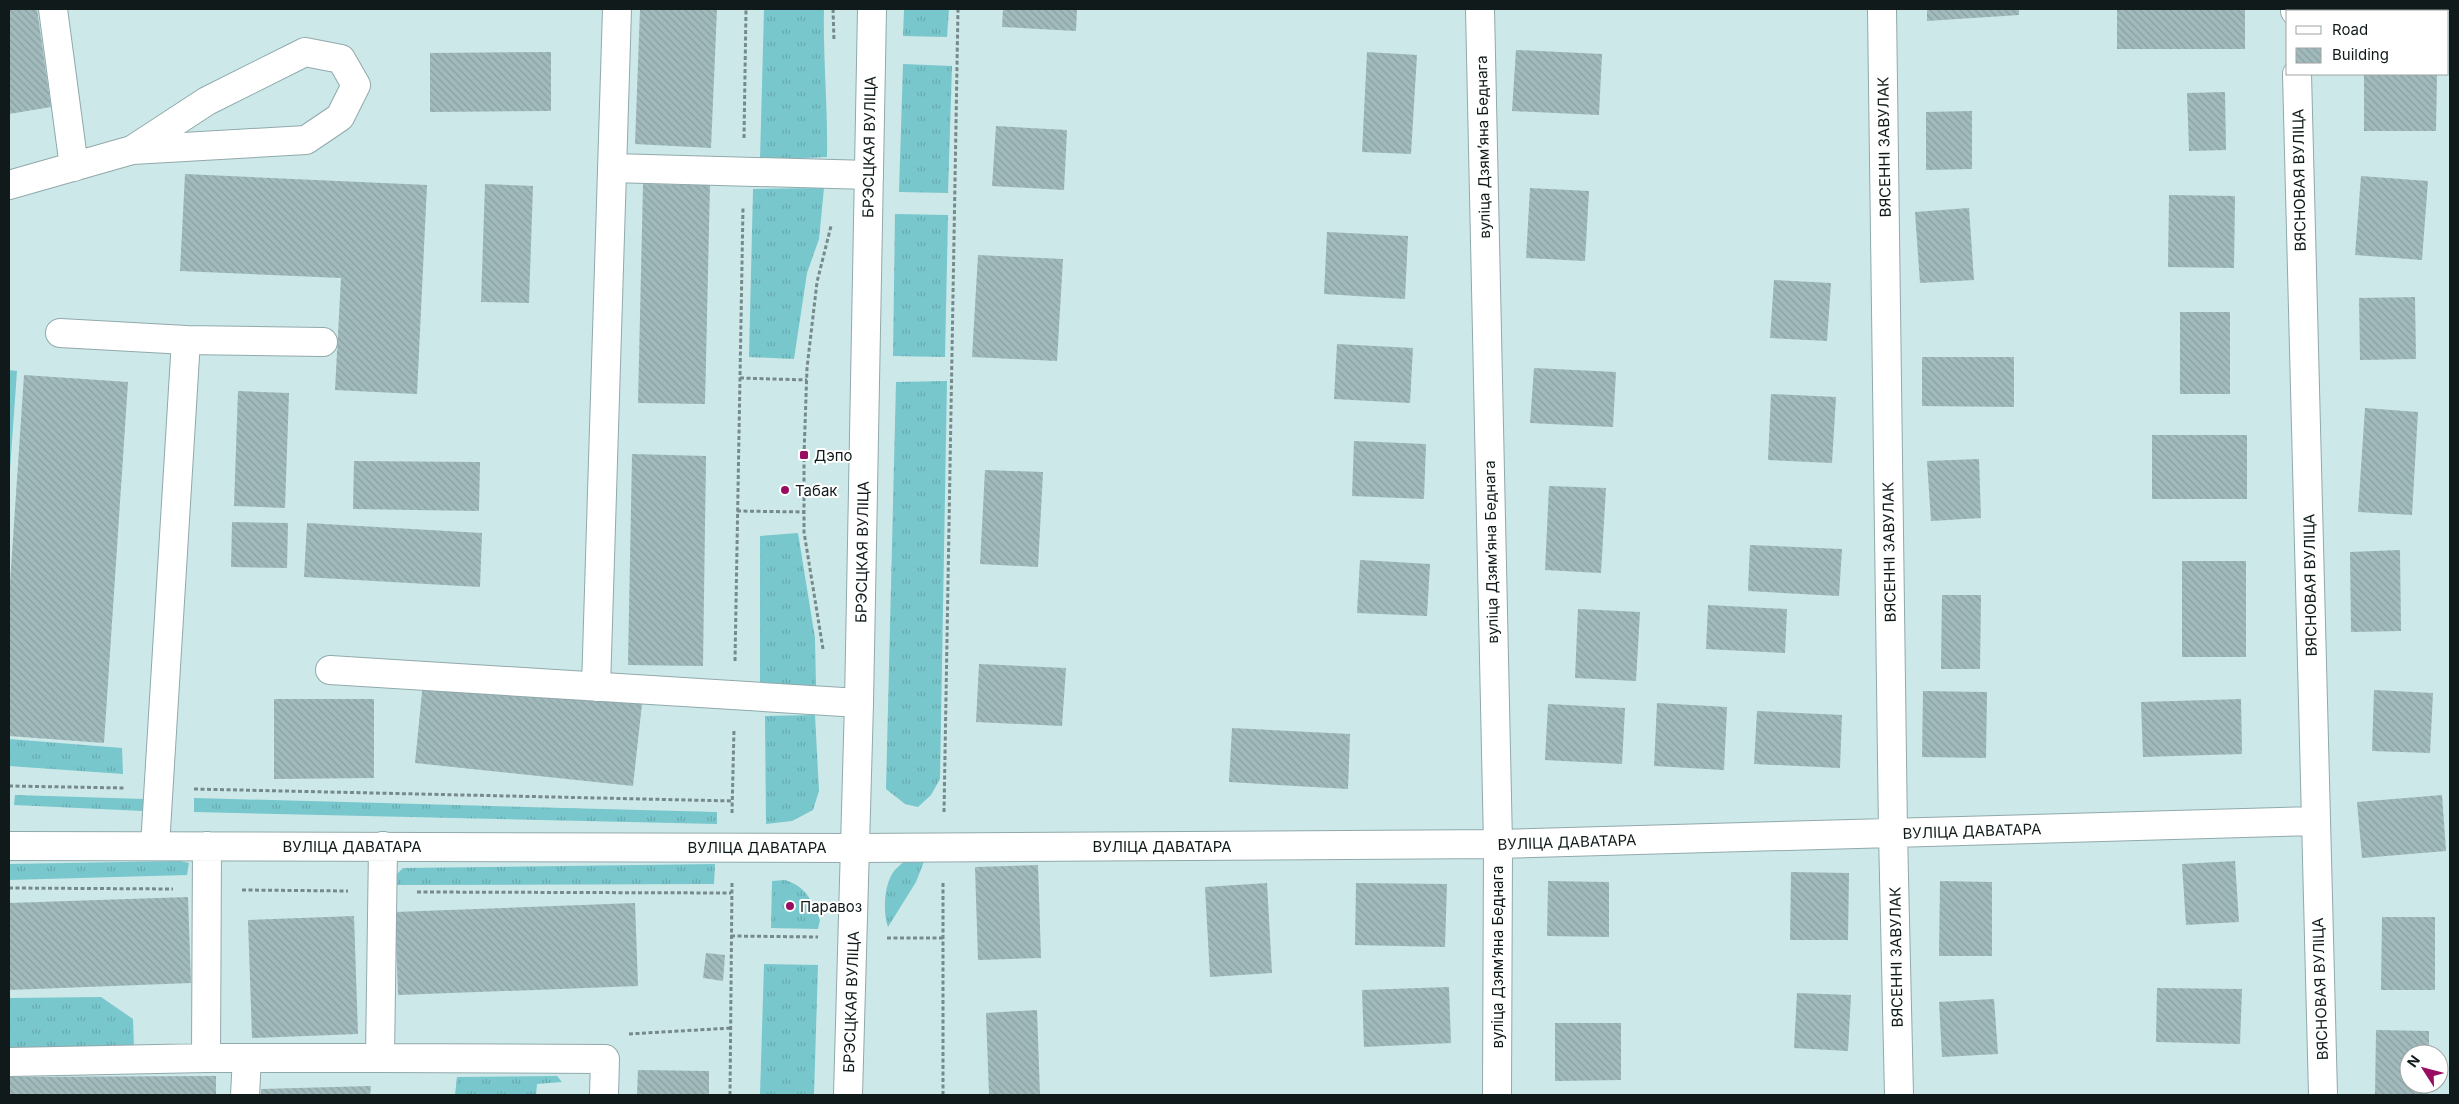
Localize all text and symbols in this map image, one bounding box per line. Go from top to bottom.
legend [2286,10,2449,75]
text: Road [2332,20,2368,39]
text: Building [2332,45,2389,64]
street label: вуліца Дзямʼяна Беднага [1472,55,1494,239]
street label: БРЭСЦКАЯ ВУЛІЦА [858,76,880,218]
street label: ВЯСЕННІ ЗАВУЛАК [1873,77,1895,217]
street label: ВЯСНОВАЯ ВУЛІЦА [2288,108,2310,252]
place label: Дэпо [814,446,853,465]
marker: Дэпо [798,449,810,461]
street label: вуліца Дзямʼяна Беднага [1480,460,1502,644]
place label: Табак [795,481,837,500]
street label: БРЭСЦКАЯ ВУЛІЦА [851,481,873,623]
street label: ВЯСЕННІ ЗАВУЛАК [1878,482,1900,622]
marker: Табак [779,484,791,496]
street label: ВЯСНОВАЯ ВУЛІЦА [2299,513,2321,657]
street label: ВУЛІЦА ДАВАТАРА [1902,819,2042,843]
street label: ВУЛІЦА ДАВАТАРА [1497,830,1637,854]
street label: ВУЛІЦА ДАВАТАРА [283,837,421,856]
street label: ВУЛІЦА ДАВАТАРА [1093,837,1231,856]
street label: ВУЛІЦА ДАВАТАРА [688,838,826,857]
street label: вуліца Дзямʼяна Беднага [1488,866,1507,1049]
street label: ВЯСЕННІ ЗАВУЛАК [1885,887,1907,1027]
place label: Паравоз [800,897,862,916]
marker: Паравоз [784,900,796,912]
street label: ВЯСНОВАЯ ВУЛІЦА [2308,917,2332,1061]
street label: БРЭСЦКАЯ ВУЛІЦА [839,931,863,1073]
north arrow [2399,1044,2449,1094]
text: N [2403,1052,2423,1070]

